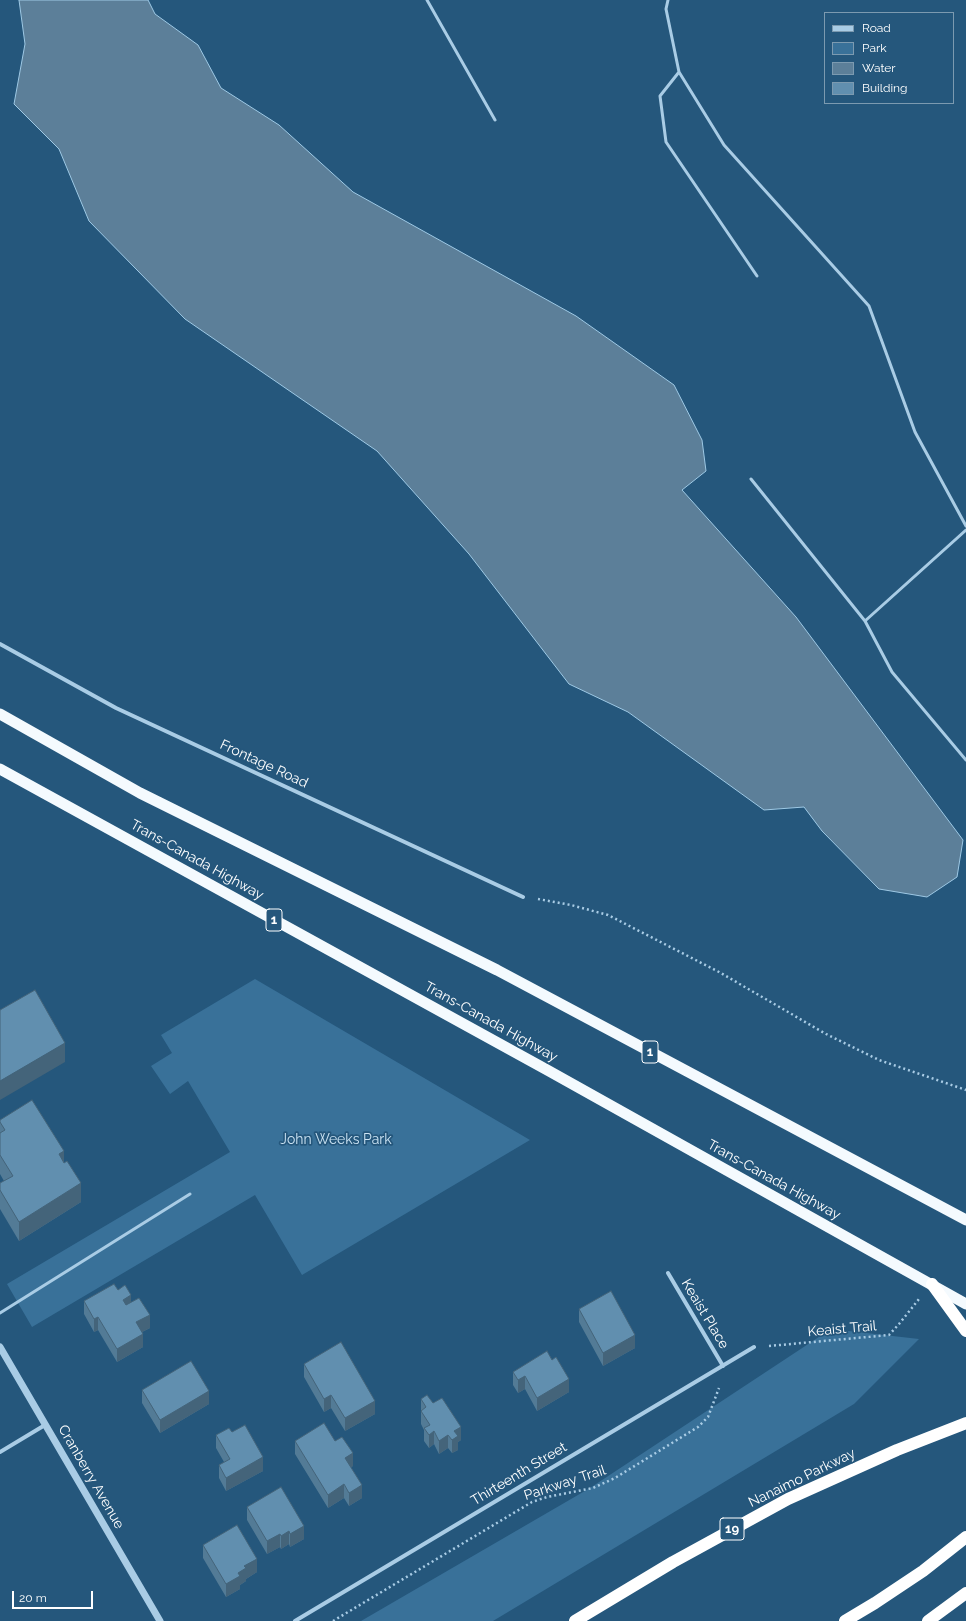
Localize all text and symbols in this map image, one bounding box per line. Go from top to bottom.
legend [824,12,954,104]
text: Road [862,21,891,35]
text: Park [862,41,887,55]
text: Water [862,61,896,75]
text: Building [862,81,908,95]
street label: Frontage Road [217,736,311,792]
street label: Trans-Canada Highway [127,816,267,904]
road number: 1 [266,909,282,931]
street label: Trans-Canada Highway [421,978,561,1066]
road number: 1 [642,1041,658,1063]
park label: John Weeks Park [280,1132,392,1148]
street label: Trans-Canada Highway [704,1136,844,1224]
street label: Keaist Place [678,1276,732,1352]
street label: Keaist Trail [807,1318,877,1340]
street label: Cranberry Avenue [54,1422,128,1532]
street label: Thirteenth Street [468,1439,570,1509]
street label: Nanaimo Parkway [746,1445,858,1511]
street label: Parkway Trail [522,1462,608,1504]
road number: 19 [720,1518,744,1540]
scale bar [14,1583,95,1609]
text: 20 m [19,1591,47,1605]

